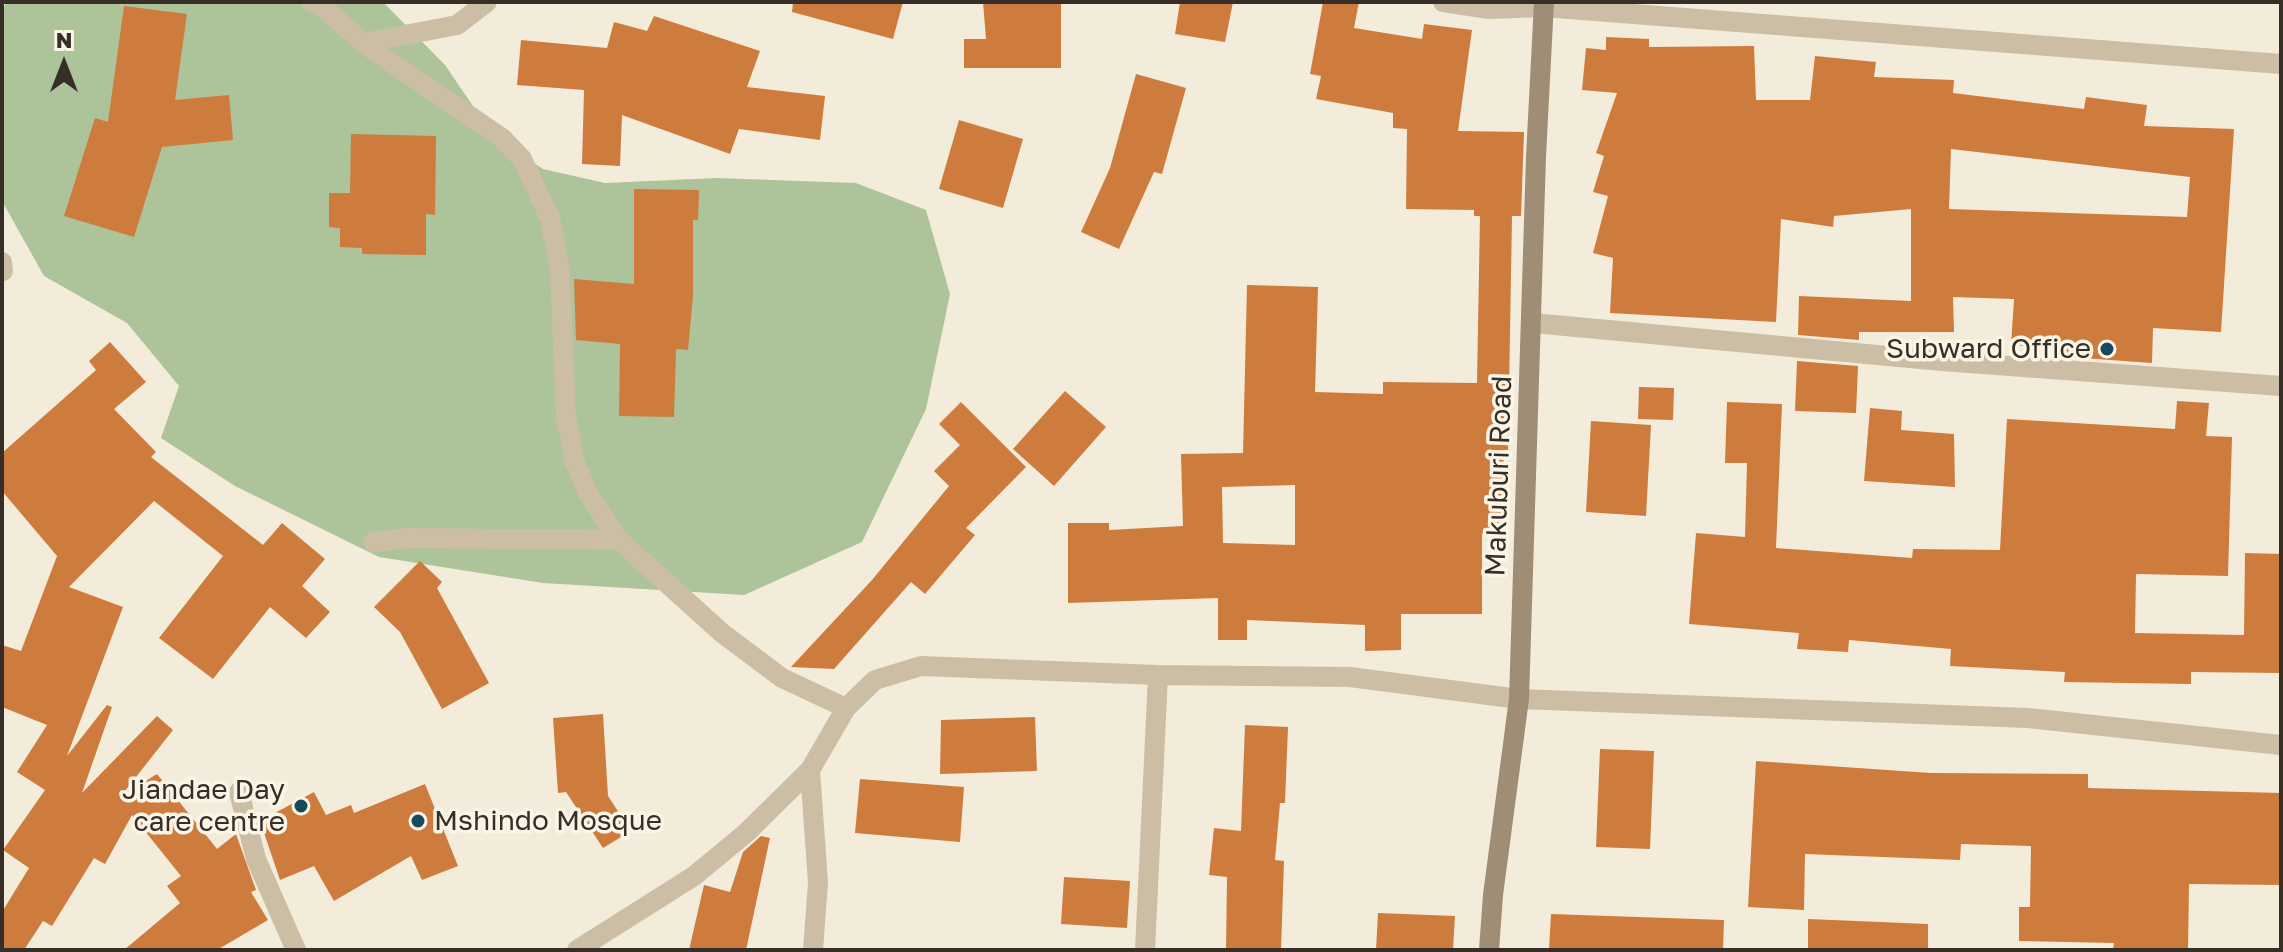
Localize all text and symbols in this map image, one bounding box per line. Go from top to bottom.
north arrow [24,24,104,104]
text: N [56,26,72,53]
place label: Subward Office [1886,332,2091,366]
marker: Subward Office [2098,340,2116,358]
street label: Makuburi Road [1479,375,1519,577]
place label: Jiandae Day care centre [122,773,285,839]
marker: Jiandae Day care centre [292,797,310,815]
place label: Mshindo Mosque [434,804,662,838]
marker: Mshindo Mosque [409,812,427,830]

